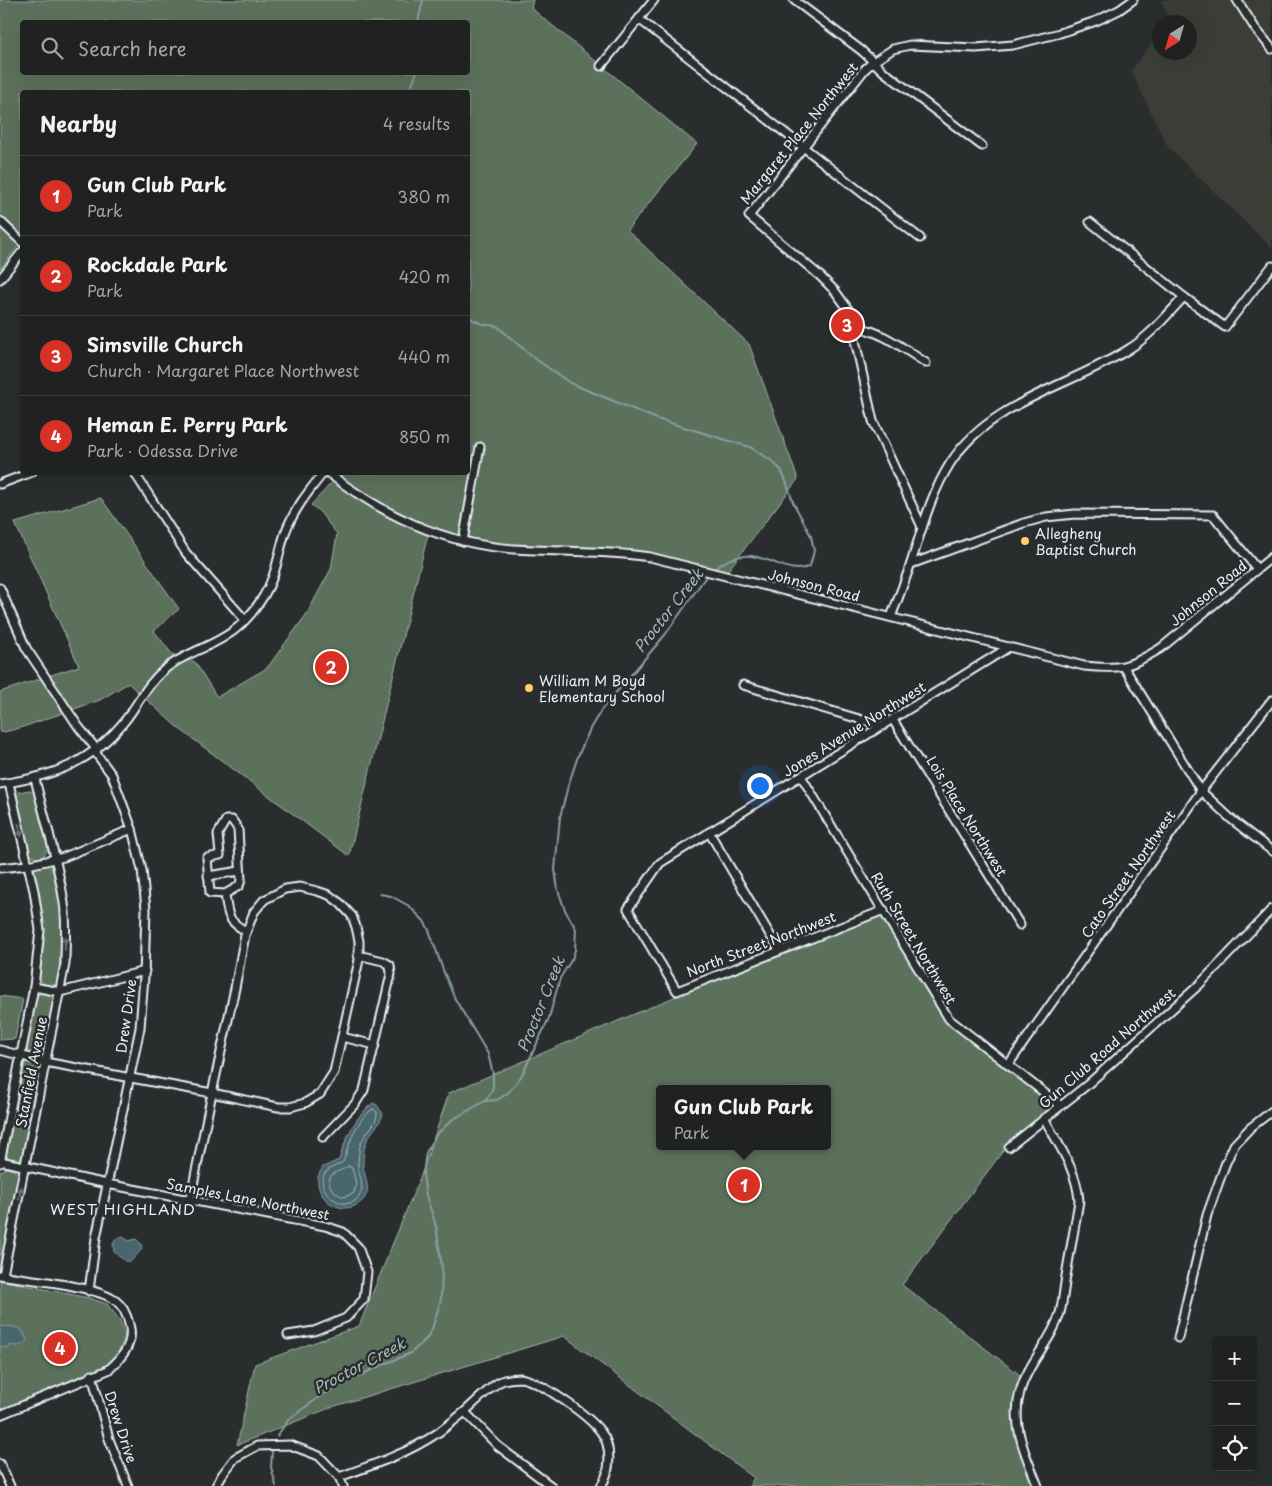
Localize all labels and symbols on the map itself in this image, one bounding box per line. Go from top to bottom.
north arrow [1152,15,1197,60]
street label: Margaret Place Northwest [735,57,863,209]
pin: 3 [831,306,863,344]
place label: Allegheny Baptist Church [1035,523,1136,560]
marker: Allegheny Baptist Church [1019,535,1031,547]
street label: Johnson Road [1165,555,1251,631]
water label: Proctor Creek [628,562,709,657]
street label: Johnson Road [766,563,862,607]
pin: 2 [315,648,347,686]
place label: William M Boyd Elementary School [539,670,665,707]
street label: Jones Avenue Northwest [778,676,930,782]
marker: William M Boyd Elementary School [523,682,535,694]
street label: Lois Place Northwest [921,752,1013,881]
your location [747,773,773,799]
street label: Cato Street Northwest [1076,805,1180,942]
one-way arrow [16,823,24,838]
street label: Ruth Street Northwest [866,868,962,1008]
street label: North Street Northwest [683,906,839,982]
one-way arrow [62,935,70,951]
water label: Proctor Creek [510,952,570,1055]
street label: Drew Drive [110,978,142,1054]
street label: Gun Club Road Northwest [1034,982,1180,1113]
street label: Stanfield Avenue [10,1014,52,1129]
pin: 1 [728,1166,760,1204]
street label: Samples Lane Northwest [165,1173,332,1225]
one-way arrow [16,1186,24,1201]
district label: WEST HIGHLAND [50,1197,196,1220]
pin: 4 [44,1329,76,1367]
water label: Proctor Creek [309,1331,410,1399]
street label: Drew Drive [100,1388,142,1466]

